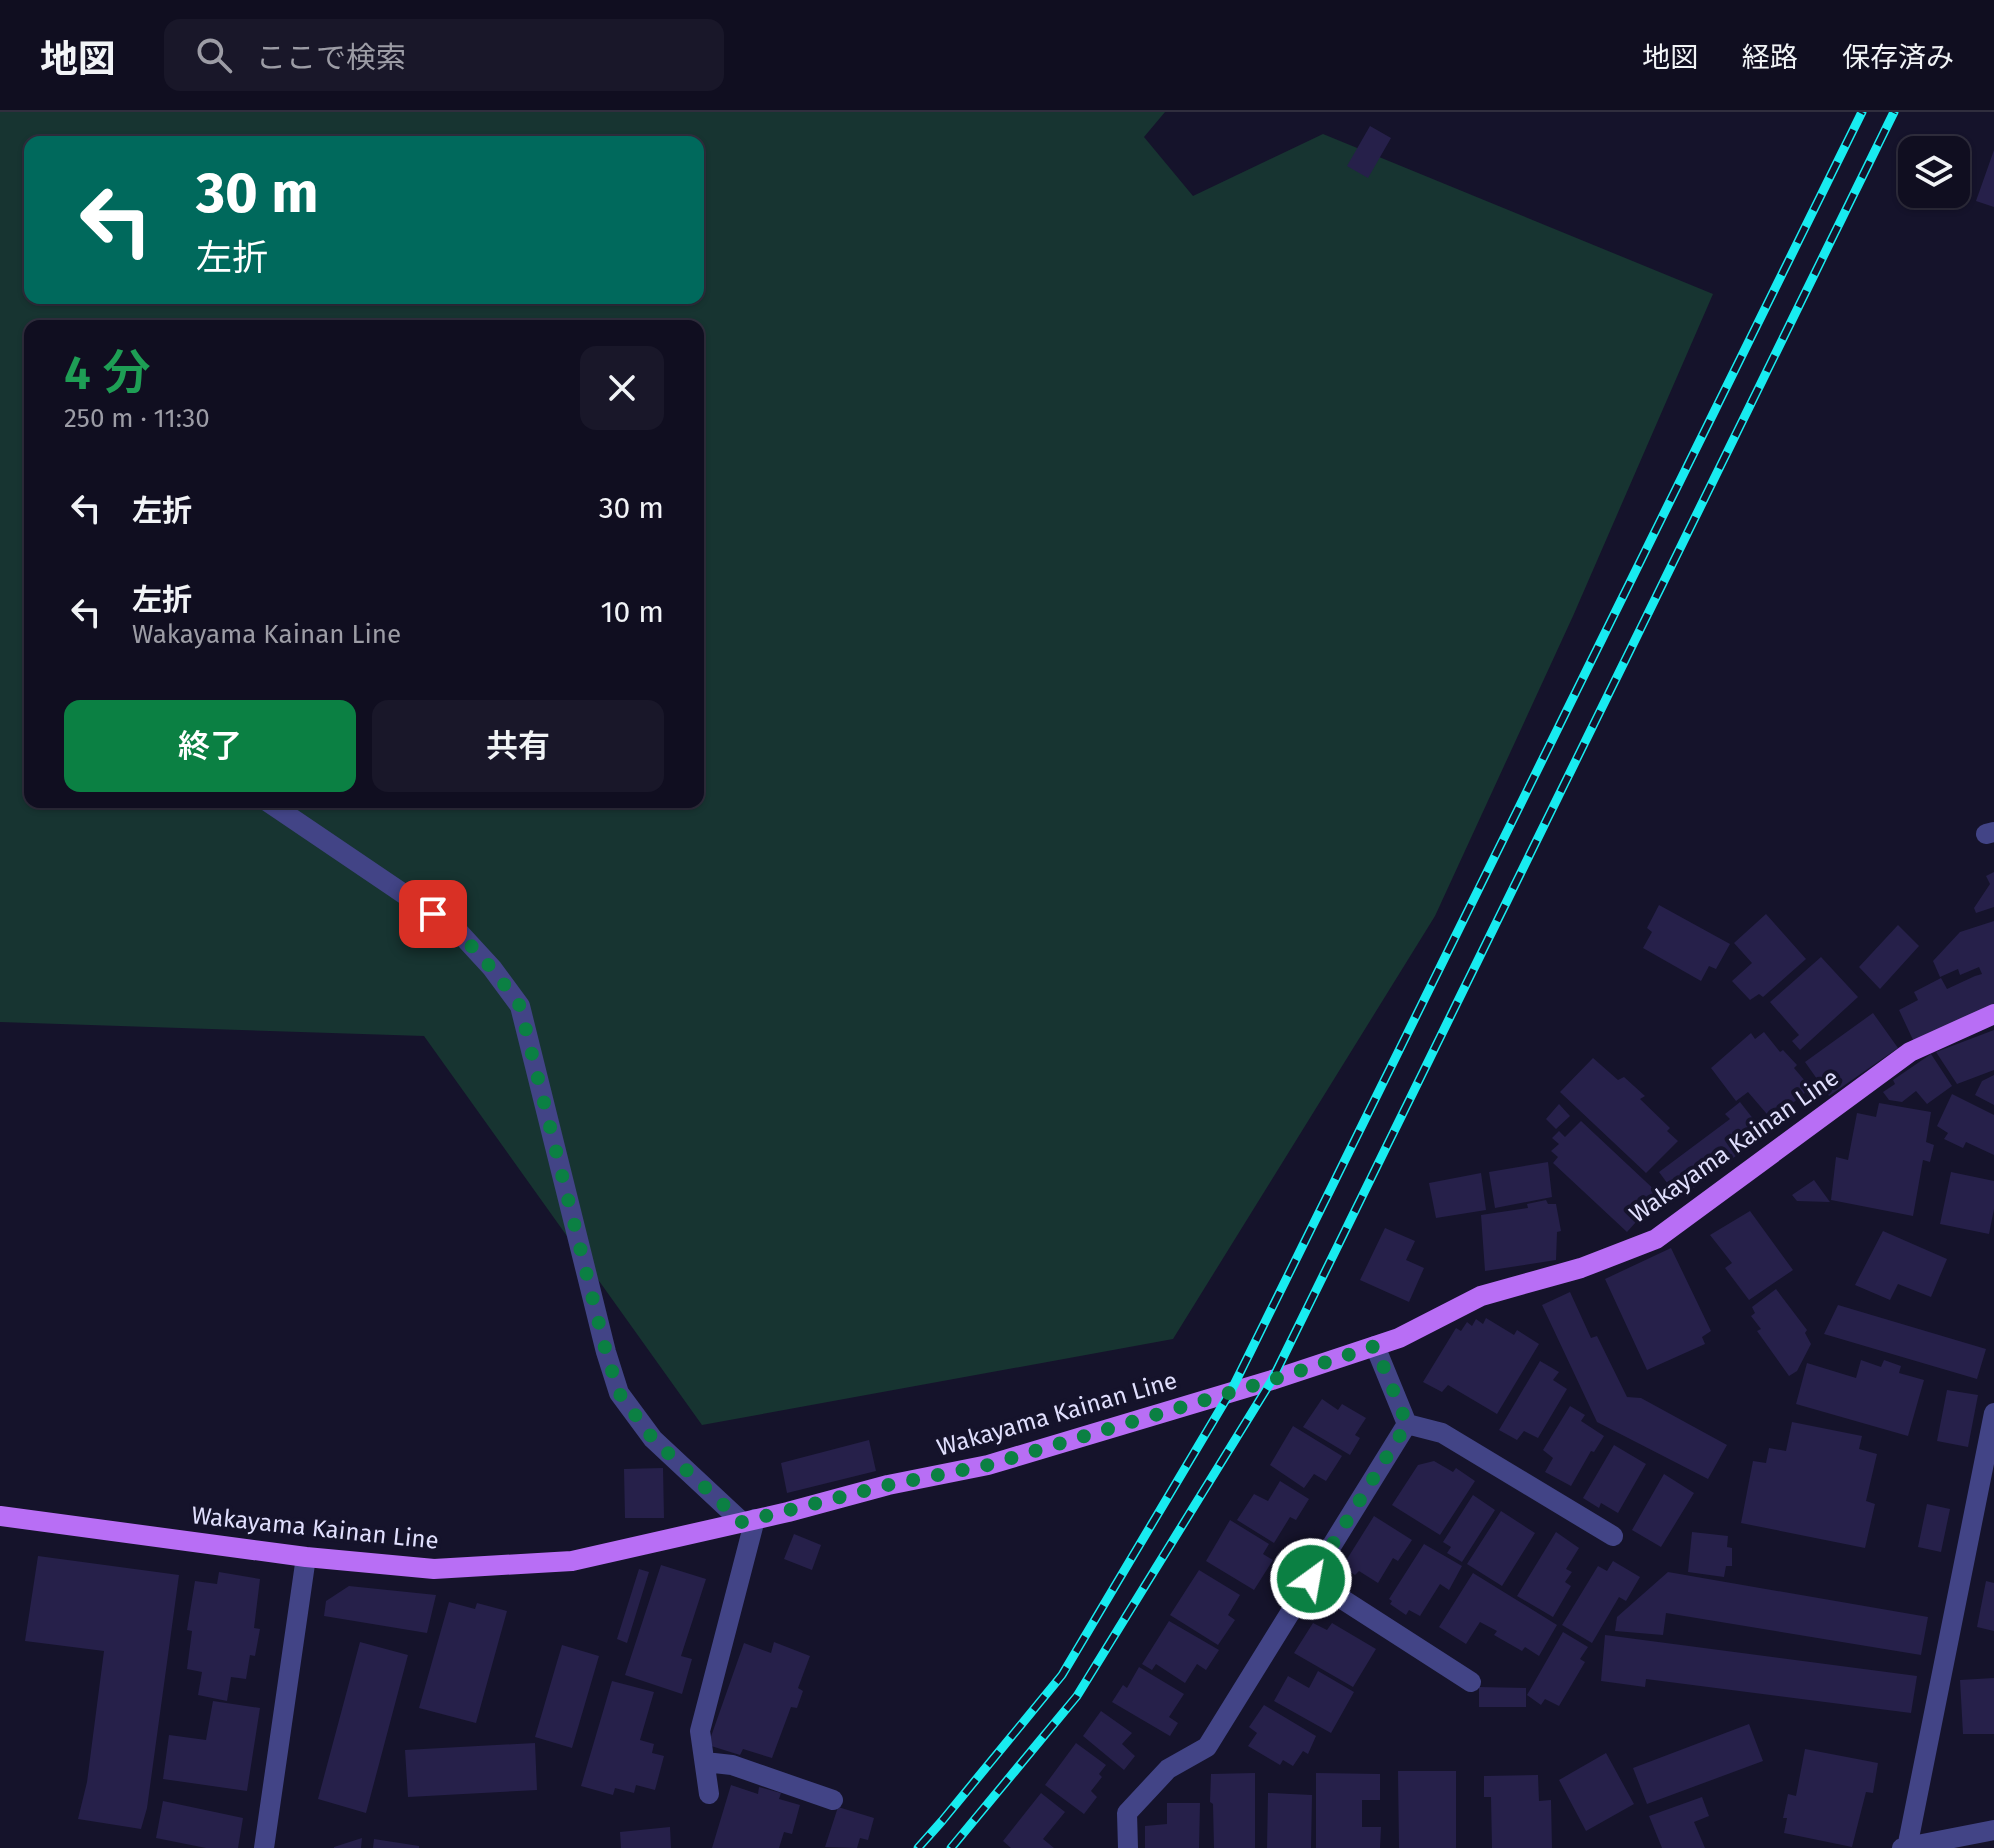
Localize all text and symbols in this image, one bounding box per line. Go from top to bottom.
search box [164,19,724,91]
icon: search [192,33,236,77]
text: 地図 [40,36,116,82]
text: ここで検索 [256,40,406,76]
text: 地図 [1642,41,1698,74]
text: 経路 [1742,41,1798,74]
text: 保存済み [1842,41,1954,74]
map controls [1898,136,1970,208]
button: layers [1898,136,1970,208]
text: 30 m [196,160,318,227]
icon: left [64,168,168,272]
text: 左折 [196,236,268,280]
text: 4 分 [64,344,150,402]
button: close [580,346,664,430]
text: 250 m · 11:30 [64,403,210,434]
icon: left [64,486,108,530]
text: 30 m [599,490,664,526]
text: 左折 [132,493,192,529]
text: 左折 [132,582,192,618]
icon: left [64,590,108,634]
text: 10 m [601,594,664,630]
text: Wakayama Kainan Line [132,619,401,650]
button: 終了 [64,700,356,792]
button: 共有 [372,700,664,792]
pin [399,880,467,948]
icon: arrive [411,892,455,936]
street label: Wakayama Kainan Line [1624,1063,1844,1229]
street label: Wakayama Kainan Line [934,1366,1180,1462]
street label: Wakayama Kainan Line [190,1501,440,1555]
position arrow [1269,1537,1353,1621]

